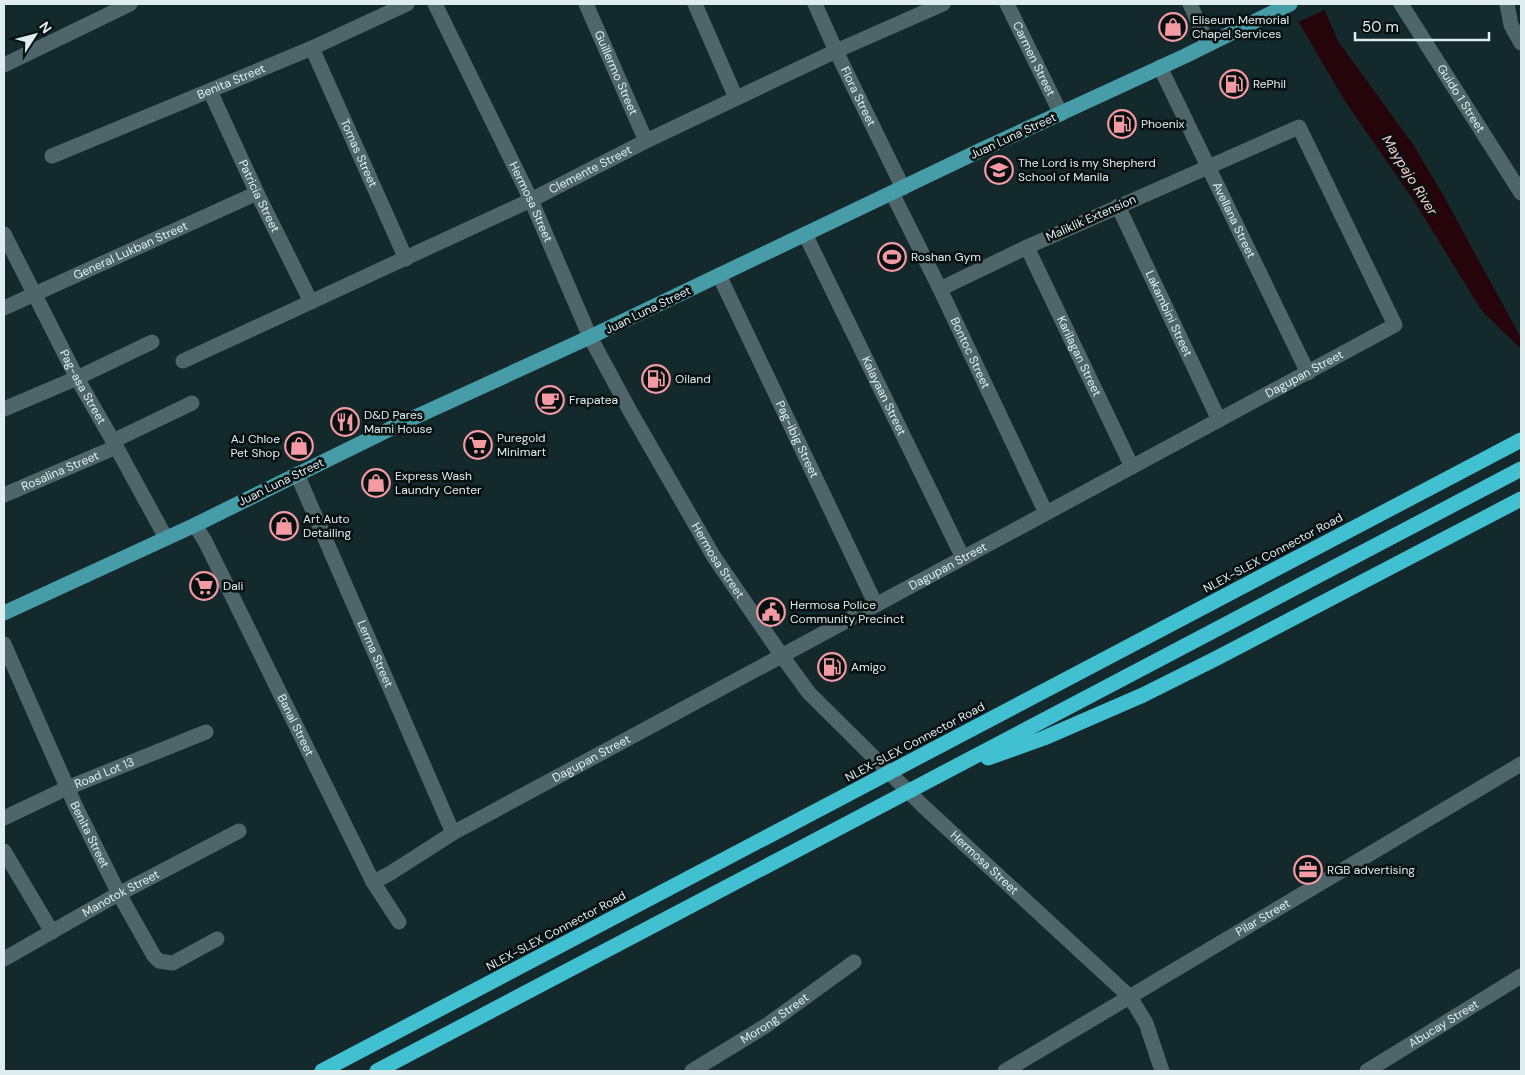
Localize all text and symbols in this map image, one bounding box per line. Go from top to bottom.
north arrow [10,10,60,60]
scale bar [1355,10,1489,42]
shop icon: Eliseum Memorial Chapel Services [1158,12,1188,42]
place label: Eliseum Memorial Chapel Services [1192,12,1289,42]
text: 50 m [1362,17,1399,37]
text: N [35,18,56,37]
street label: Carmen Street [1009,19,1059,99]
street label: Guillermo Street [591,28,642,118]
street label: Benita Street [195,60,268,103]
street label: Guido 1 Street [1433,61,1489,136]
street label: Flora Street [837,64,880,129]
fuel station icon: RePhil [1219,69,1249,99]
place label: RePhil [1253,76,1286,92]
street label: Juan Luna Street [967,109,1059,163]
fuel station icon: Phoenix [1107,109,1137,139]
street label: Tomas Street [337,116,381,190]
place label: Phoenix [1141,116,1185,132]
water label: Maypajo River [1378,131,1442,219]
street label: Clemente Street [546,142,635,198]
school or university icon: The Lord is my Shepherd School of Manila [984,155,1014,185]
place label: The Lord is my Shepherd School of Manila [1018,155,1156,185]
street label: Patricia Street [235,157,283,235]
street label: Hermosa Street [505,159,556,245]
street label: Avellana Street [1209,179,1259,261]
street label: Maliklik Extension [1043,191,1139,245]
street label: General Lukban Street [71,217,191,283]
sports icon: Roshan Gym [877,242,907,272]
place label: Roshan Gym [911,249,981,265]
street label: Lakambini Street [1142,268,1196,360]
street label: Juan Luna Street [603,282,694,338]
street label: Karilagan Street [1053,313,1105,399]
street label: Bontoc Street [947,315,994,391]
street label: Dagupan Street [1262,346,1346,402]
street label: Pag-asa Street [56,347,110,427]
street label: Kalayaan Street [858,354,910,438]
fuel station icon: Oiland [641,364,671,394]
place label: Oiland [675,371,711,387]
cafe icon: Frapatea [535,385,565,415]
place label: Frapatea [569,392,618,408]
street label: Pag-ibig Street [772,398,823,481]
restaurant icon: D&D Pares Mami House [330,407,360,437]
place label: D&D Pares Mami House [364,407,433,437]
supermarket icon: Puregold Minimart [463,430,493,460]
place label: Puregold Minimart [497,430,546,460]
place label: AJ Chloe Pet Shop [230,431,280,461]
shop icon: AJ Chloe Pet Shop [284,431,314,461]
street label: Rosalina Street [19,447,102,495]
street label: Juan Luna Street [236,454,327,510]
shop icon: Express Wash Laundry Center [361,468,391,498]
place label: Express Wash Laundry Center [395,468,482,498]
street label: NLEX-SLEX Connector Road [1200,509,1346,597]
shop icon: Art Auto Detailing [269,511,299,541]
place label: Art Auto Detailing [303,511,351,541]
street label: Hermosa Street [688,520,748,602]
street label: Dagupan Street [906,538,990,594]
supermarket icon: Dali [189,571,219,601]
place label: Dali [223,578,243,594]
public building icon: Hermosa Police Community Precinct [756,597,786,627]
place label: Hermosa Police Community Precinct [790,597,905,627]
street label: Lerma Street [353,618,397,690]
fuel station icon: Amigo [817,652,847,682]
place label: Amigo [851,659,886,675]
street label: Banal Street [274,691,318,759]
street label: NLEX-SLEX Connector Road [842,698,988,786]
street label: Dagupan Street [549,731,633,786]
street label: Road Lot 13 [72,754,136,792]
street label: Benita Street [66,799,113,871]
street label: Hermosa Street [947,827,1022,898]
office icon: RGB advertising [1293,855,1323,885]
place label: RGB advertising [1327,862,1415,878]
street label: Manotok Street [79,866,162,921]
street label: NLEX-SLEX Connector Road [483,887,629,975]
street label: Pilar Street [1233,895,1293,940]
street label: Morong Street [737,989,812,1047]
street label: Abucay Street [1406,996,1482,1051]

